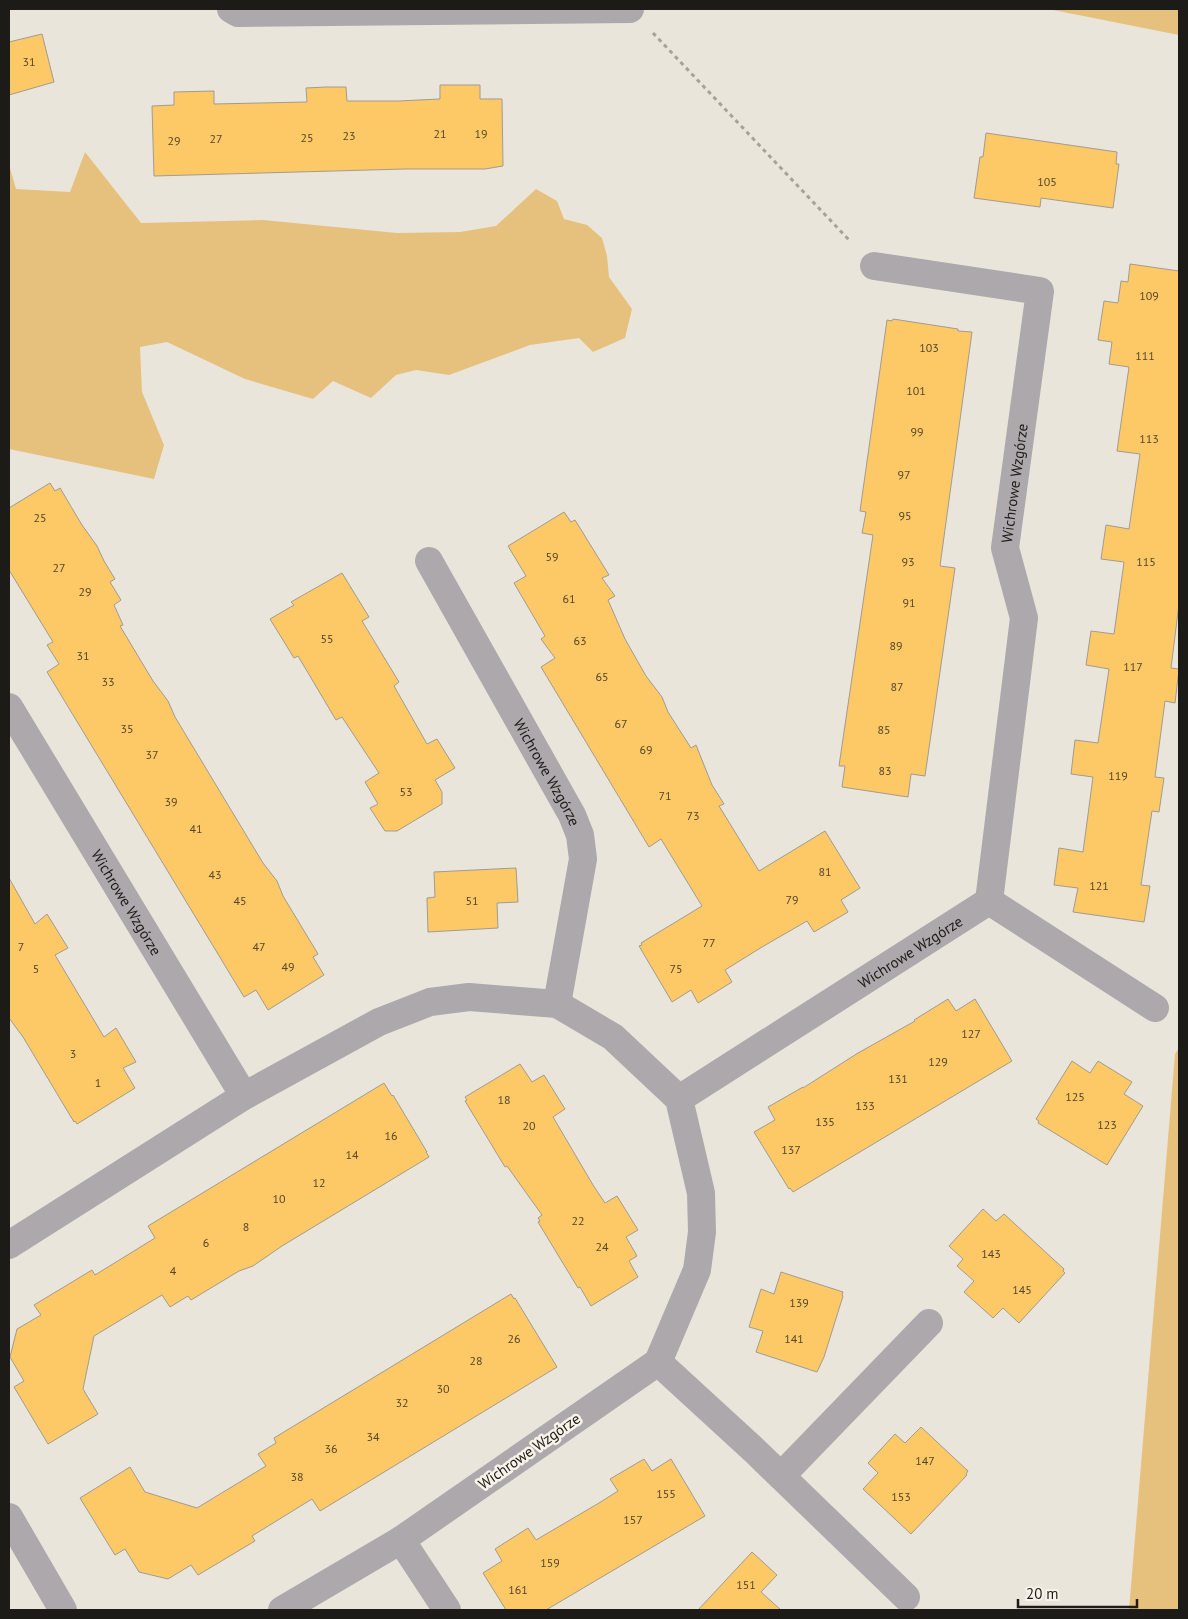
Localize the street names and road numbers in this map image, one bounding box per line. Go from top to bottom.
street label: Wichrowe Wzgórze [996,422,1031,544]
street label: Wichrowe Wzgórze [510,715,585,828]
street label: Wichrowe Wzgórze [88,846,166,959]
street label: Wichrowe Wzgórze [854,911,966,992]
street label: Wichrowe Wzgórze [474,1409,584,1493]

